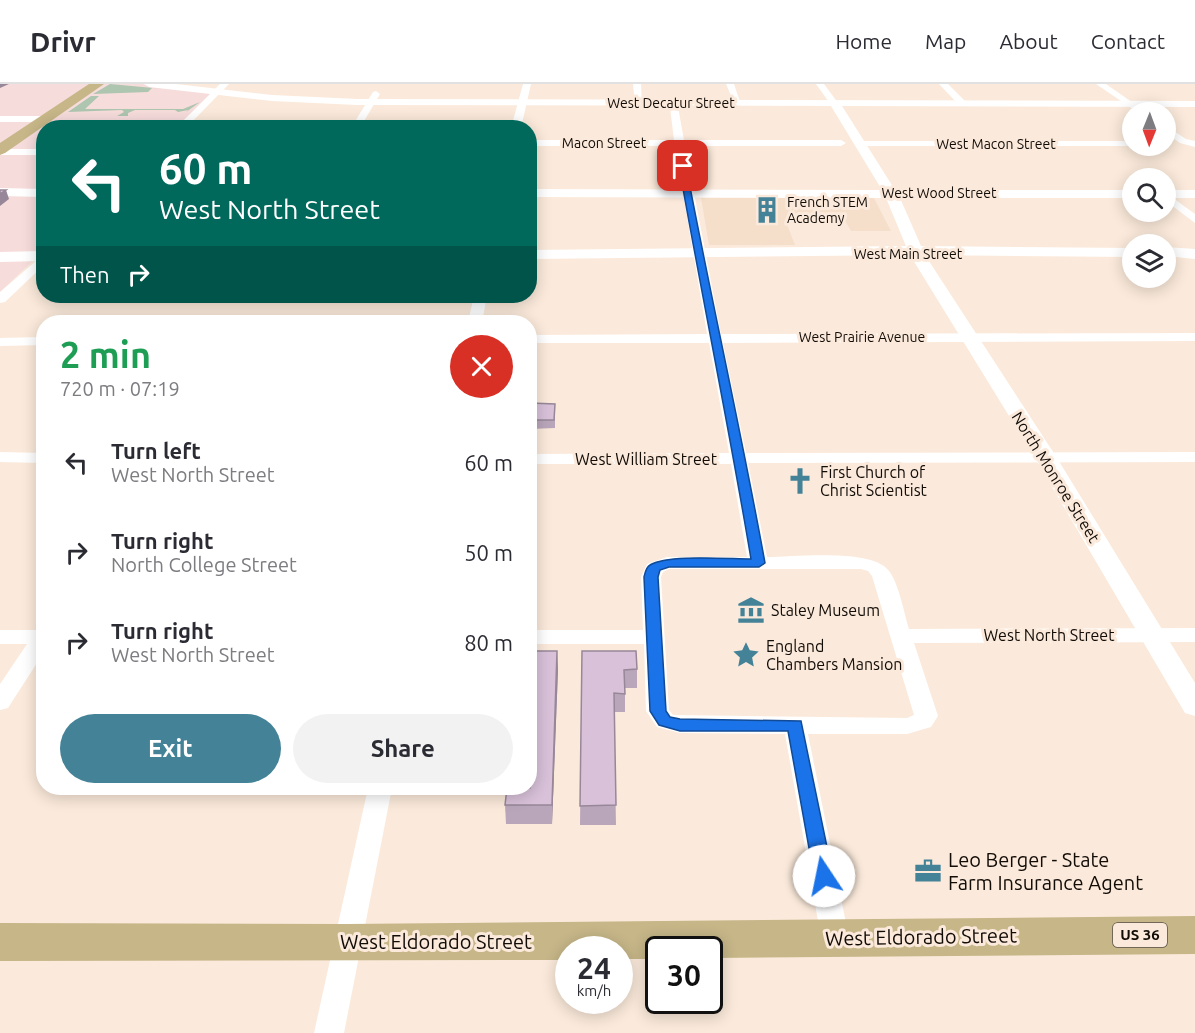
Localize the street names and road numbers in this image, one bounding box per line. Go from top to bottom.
street label: West Decatur Street [607,95,735,111]
street label: Macon Street [562,135,647,151]
street label: West Macon Street [936,136,1056,152]
street label: West Wood Street [882,185,997,201]
street label: West Main Street [854,246,963,262]
street label: West Prairie Avenue [799,329,925,345]
street label: North Monroe Street [1008,408,1104,546]
street label: West William Street [575,450,718,468]
street label: West North Street [984,626,1115,644]
street label: West Eldorado Street [825,923,1017,950]
road number: US 36 [1113,923,1167,947]
street label: West Eldorado Street [340,930,532,953]

